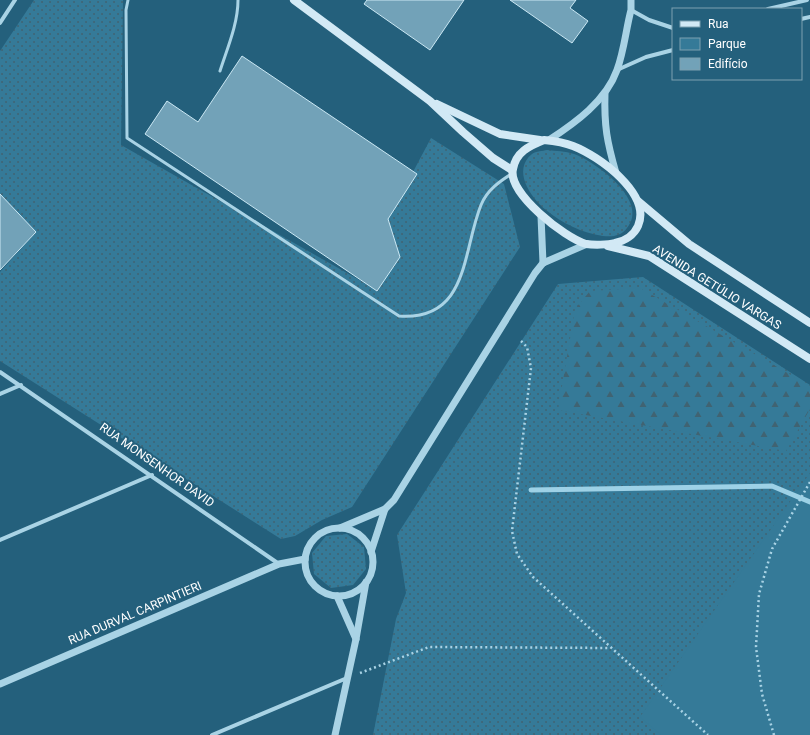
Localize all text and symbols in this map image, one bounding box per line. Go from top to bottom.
legend [672,8,802,80]
text: Rua [708,17,729,31]
text: Parque [708,37,746,51]
text: Edifício [708,57,748,71]
street label: AVENIDA GETÚLIO VARGAS [650,241,784,332]
street label: RUA MONSENHOR DAVID [97,420,217,510]
street label: RUA DURVAL CARPINTIERI [66,579,204,647]

